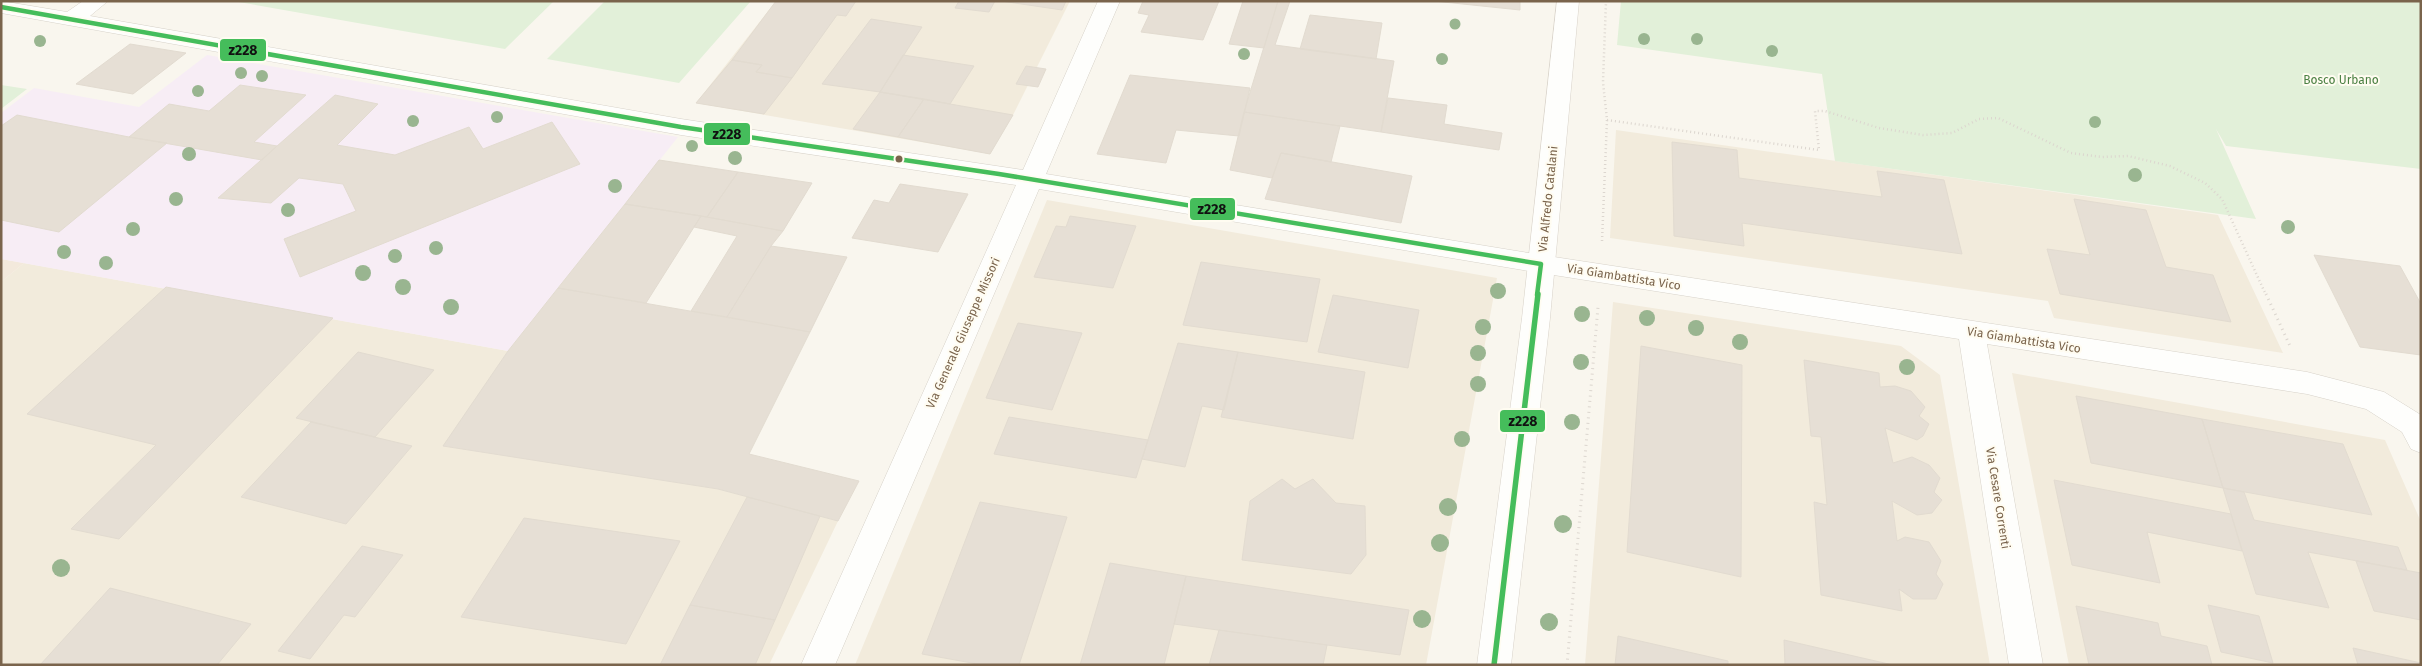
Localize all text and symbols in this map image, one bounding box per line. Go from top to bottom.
line badge: z228 [219,38,267,62]
text: z228 [228,42,258,59]
park label: Bosco Urbano [2303,73,2379,87]
line badge: z228 [703,122,751,146]
text: z228 [712,126,742,143]
street label: Via Alfredo Catalani [1535,145,1561,253]
unlabelled marker [894,154,904,164]
line badge: z228 [1189,197,1236,221]
text: z228 [1197,201,1227,218]
street label: Via Generale Giuseppe Missori [923,255,1003,411]
street label: Via Giambattista Vico [1566,261,1682,293]
street label: Via Giambattista Vico [1966,324,2082,356]
line badge: z228 [1499,409,1546,433]
text: z228 [1508,413,1538,430]
street label: Via Cesare Correnti [1983,446,2013,550]

